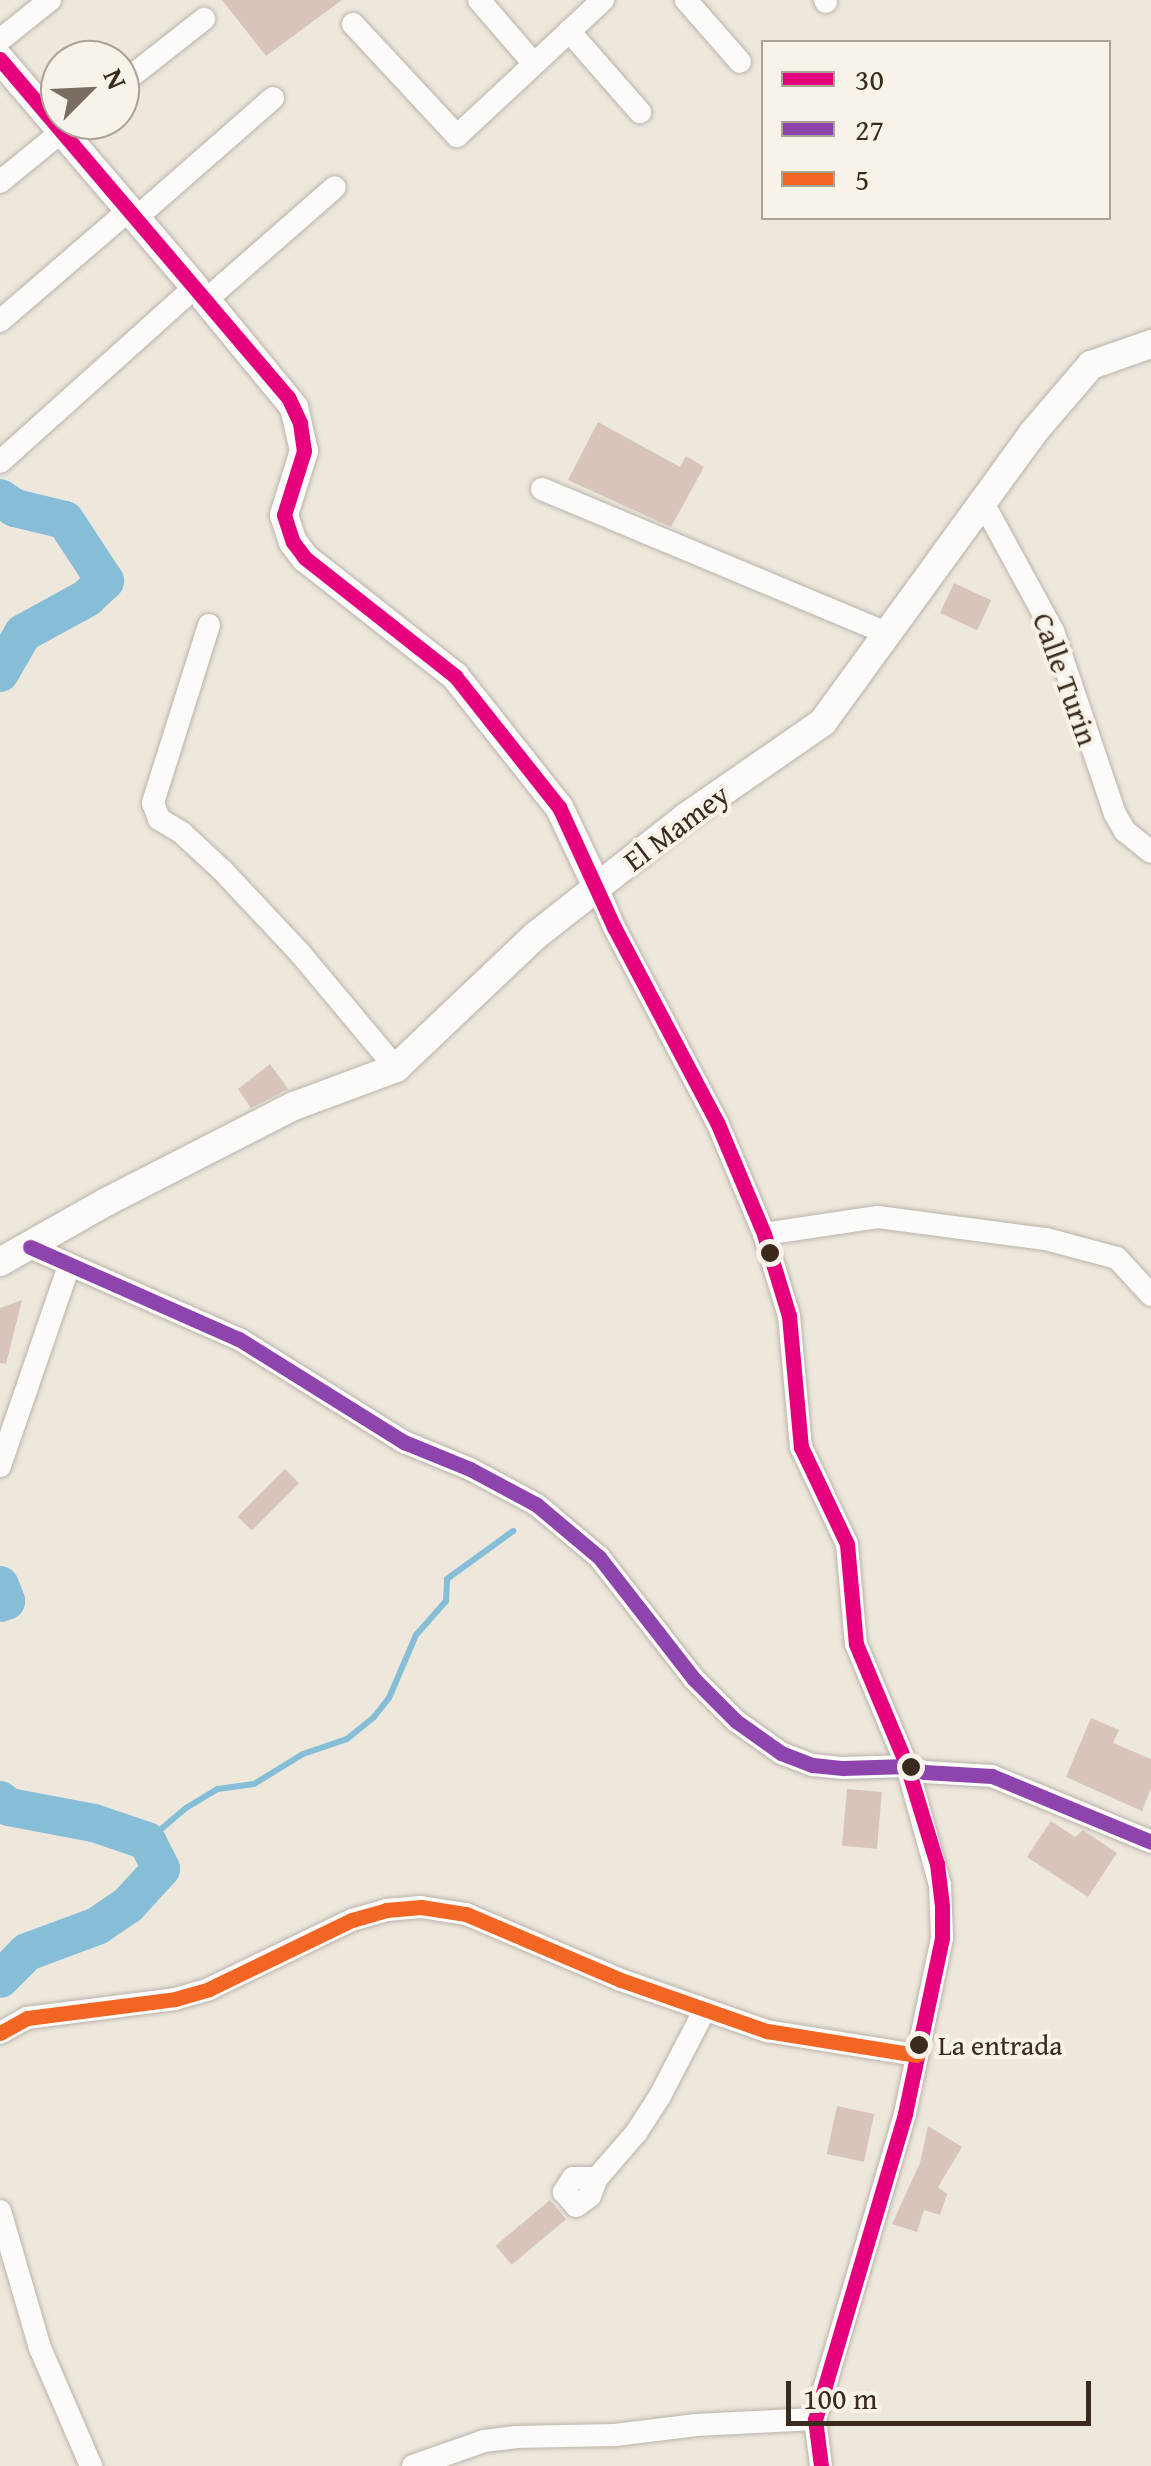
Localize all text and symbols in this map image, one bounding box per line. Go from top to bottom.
north arrow [40,40,140,140]
legend [761,40,1111,220]
text: 30 [855,57,884,101]
text: N [94,62,139,95]
text: 27 [855,107,884,151]
text: 5 [855,157,869,201]
street label: Calle Turin [1025,608,1107,750]
street label: El Mamey [616,776,736,878]
unlabelled marker [760,1243,780,1263]
unlabelled marker [901,1757,921,1777]
place label: La entrada [938,2028,1062,2062]
marker: La entrada [909,2035,929,2055]
scale bar [791,2361,1096,2423]
text: 100 m [803,2376,877,2420]

